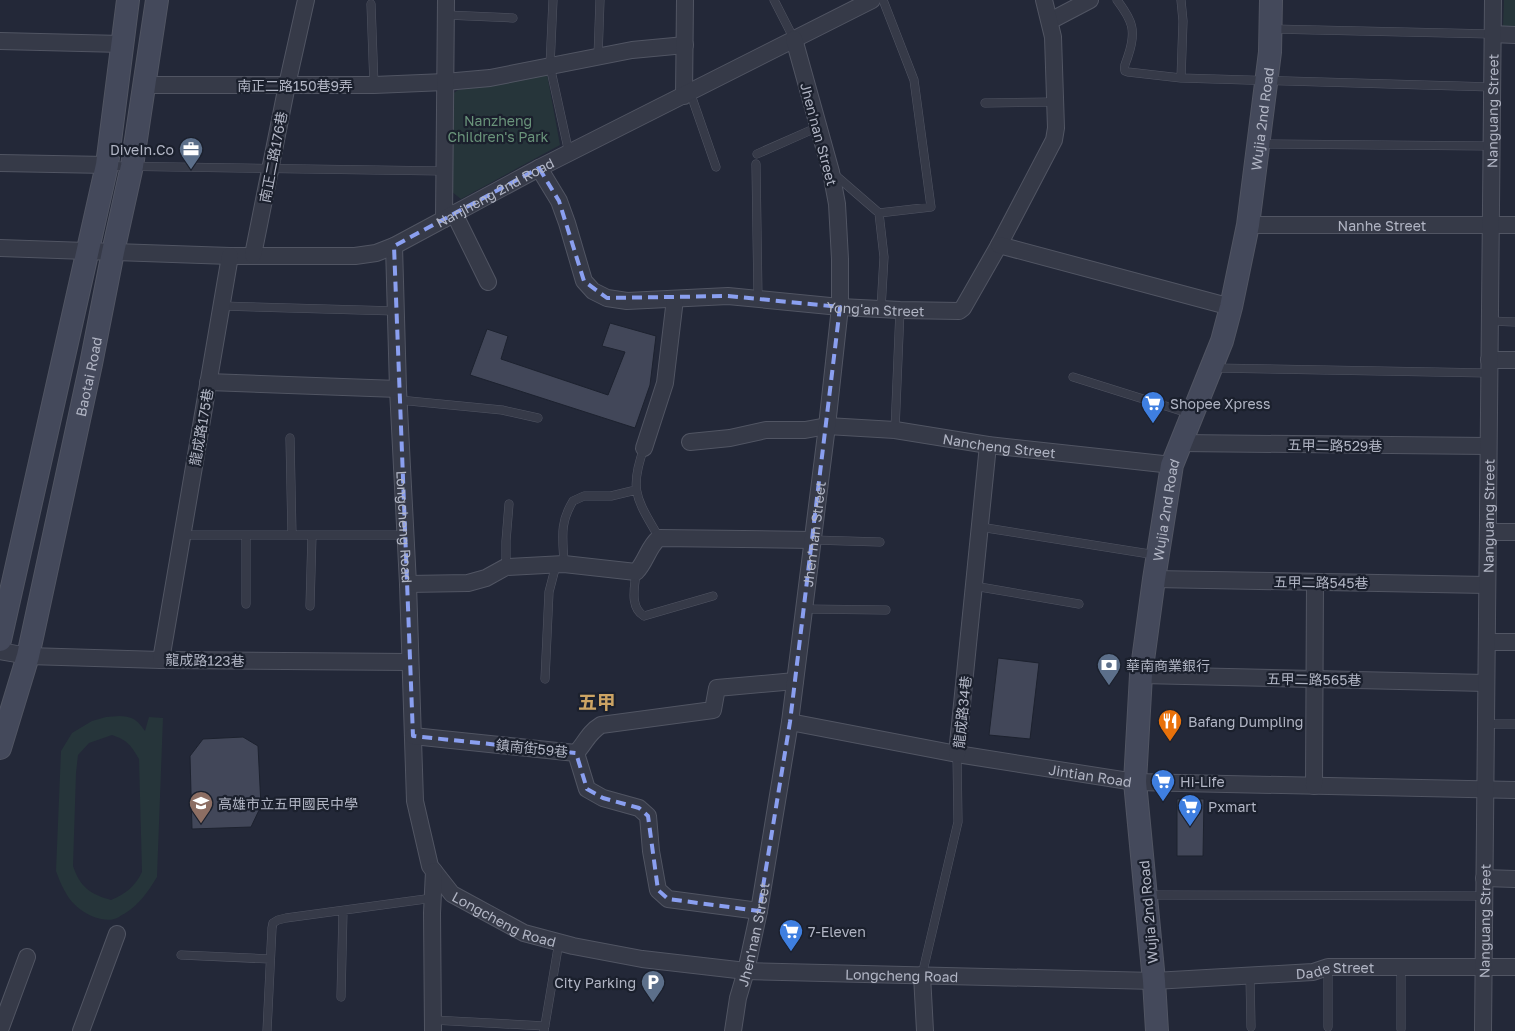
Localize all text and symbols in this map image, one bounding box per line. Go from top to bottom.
street label: Nanguang Street [1483,54,1501,168]
street label: Wujia 2nd Road [1247,66,1276,171]
street label: 南正二路150巷9弄 [237,77,353,94]
street label: Jhen'nan Street [797,81,841,187]
street label: 南正二路176巷 [256,110,290,204]
park label: Nanzheng Children's Park [447,112,549,145]
office icon: DiveIn.Co [178,136,204,170]
place label: DiveIn.Co [110,141,174,158]
street label: Nanjheng 2nd Road [433,153,557,231]
street label: Nanhe Street [1338,217,1426,234]
street label: Yong'an Street [826,297,925,319]
street label: Baotai Road [71,335,105,418]
street label: 龍成路175巷 [186,387,216,467]
supermarket icon: Shopee Xpress [1140,390,1166,424]
place label: Shopee Xpress [1170,395,1270,412]
street label: Nancheng Street [942,429,1057,461]
street label: 五甲二路529巷 [1287,436,1383,454]
street label: Wujia 2nd Road [1148,456,1182,562]
street label: Nanguang Street [1479,459,1497,573]
street label: Longcheng Road [394,470,416,584]
street label: Jhen'nan Street [798,480,829,588]
street label: 五甲二路545巷 [1273,573,1369,591]
street label: 龍成路123巷 [165,651,245,669]
bank icon: 華南商業銀行 [1096,652,1122,686]
place label: 華南商業銀行 [1126,657,1210,674]
street label: 五甲二路565巷 [1266,670,1362,688]
street label: 龍成路34巷 [950,675,974,749]
district label: 五甲 [578,690,616,713]
restaurant icon: Bafang Dumpling [1157,708,1183,742]
place label: Bafang Dumpling [1188,713,1303,730]
street label: 鎮南街59巷 [495,736,569,760]
street label: Jintian Road [1048,760,1133,790]
supermarket icon: Hi-Life [1150,768,1176,802]
place label: Hi-Life [1180,773,1225,790]
school or university icon: 高雄市立五甲國民中學 [188,790,214,824]
supermarket icon: Pxmart [1177,793,1203,827]
place label: 高雄市立五甲國民中學 [218,795,358,812]
place label: Pxmart [1208,798,1257,815]
street label: Wujia 2nd Road [1135,860,1161,964]
street label: Nanguang Street [1475,864,1493,978]
street label: Jhen'nan Street [733,881,772,988]
street label: Longcheng Road [450,887,558,950]
supermarket icon: 7-Eleven [778,918,804,952]
place label: 7-Eleven [808,923,866,940]
street label: Dade Street [1295,959,1374,981]
street label: Longcheng Road [845,965,958,985]
parking icon: City Parking [640,969,666,1003]
place label: City Parking [554,974,636,991]

